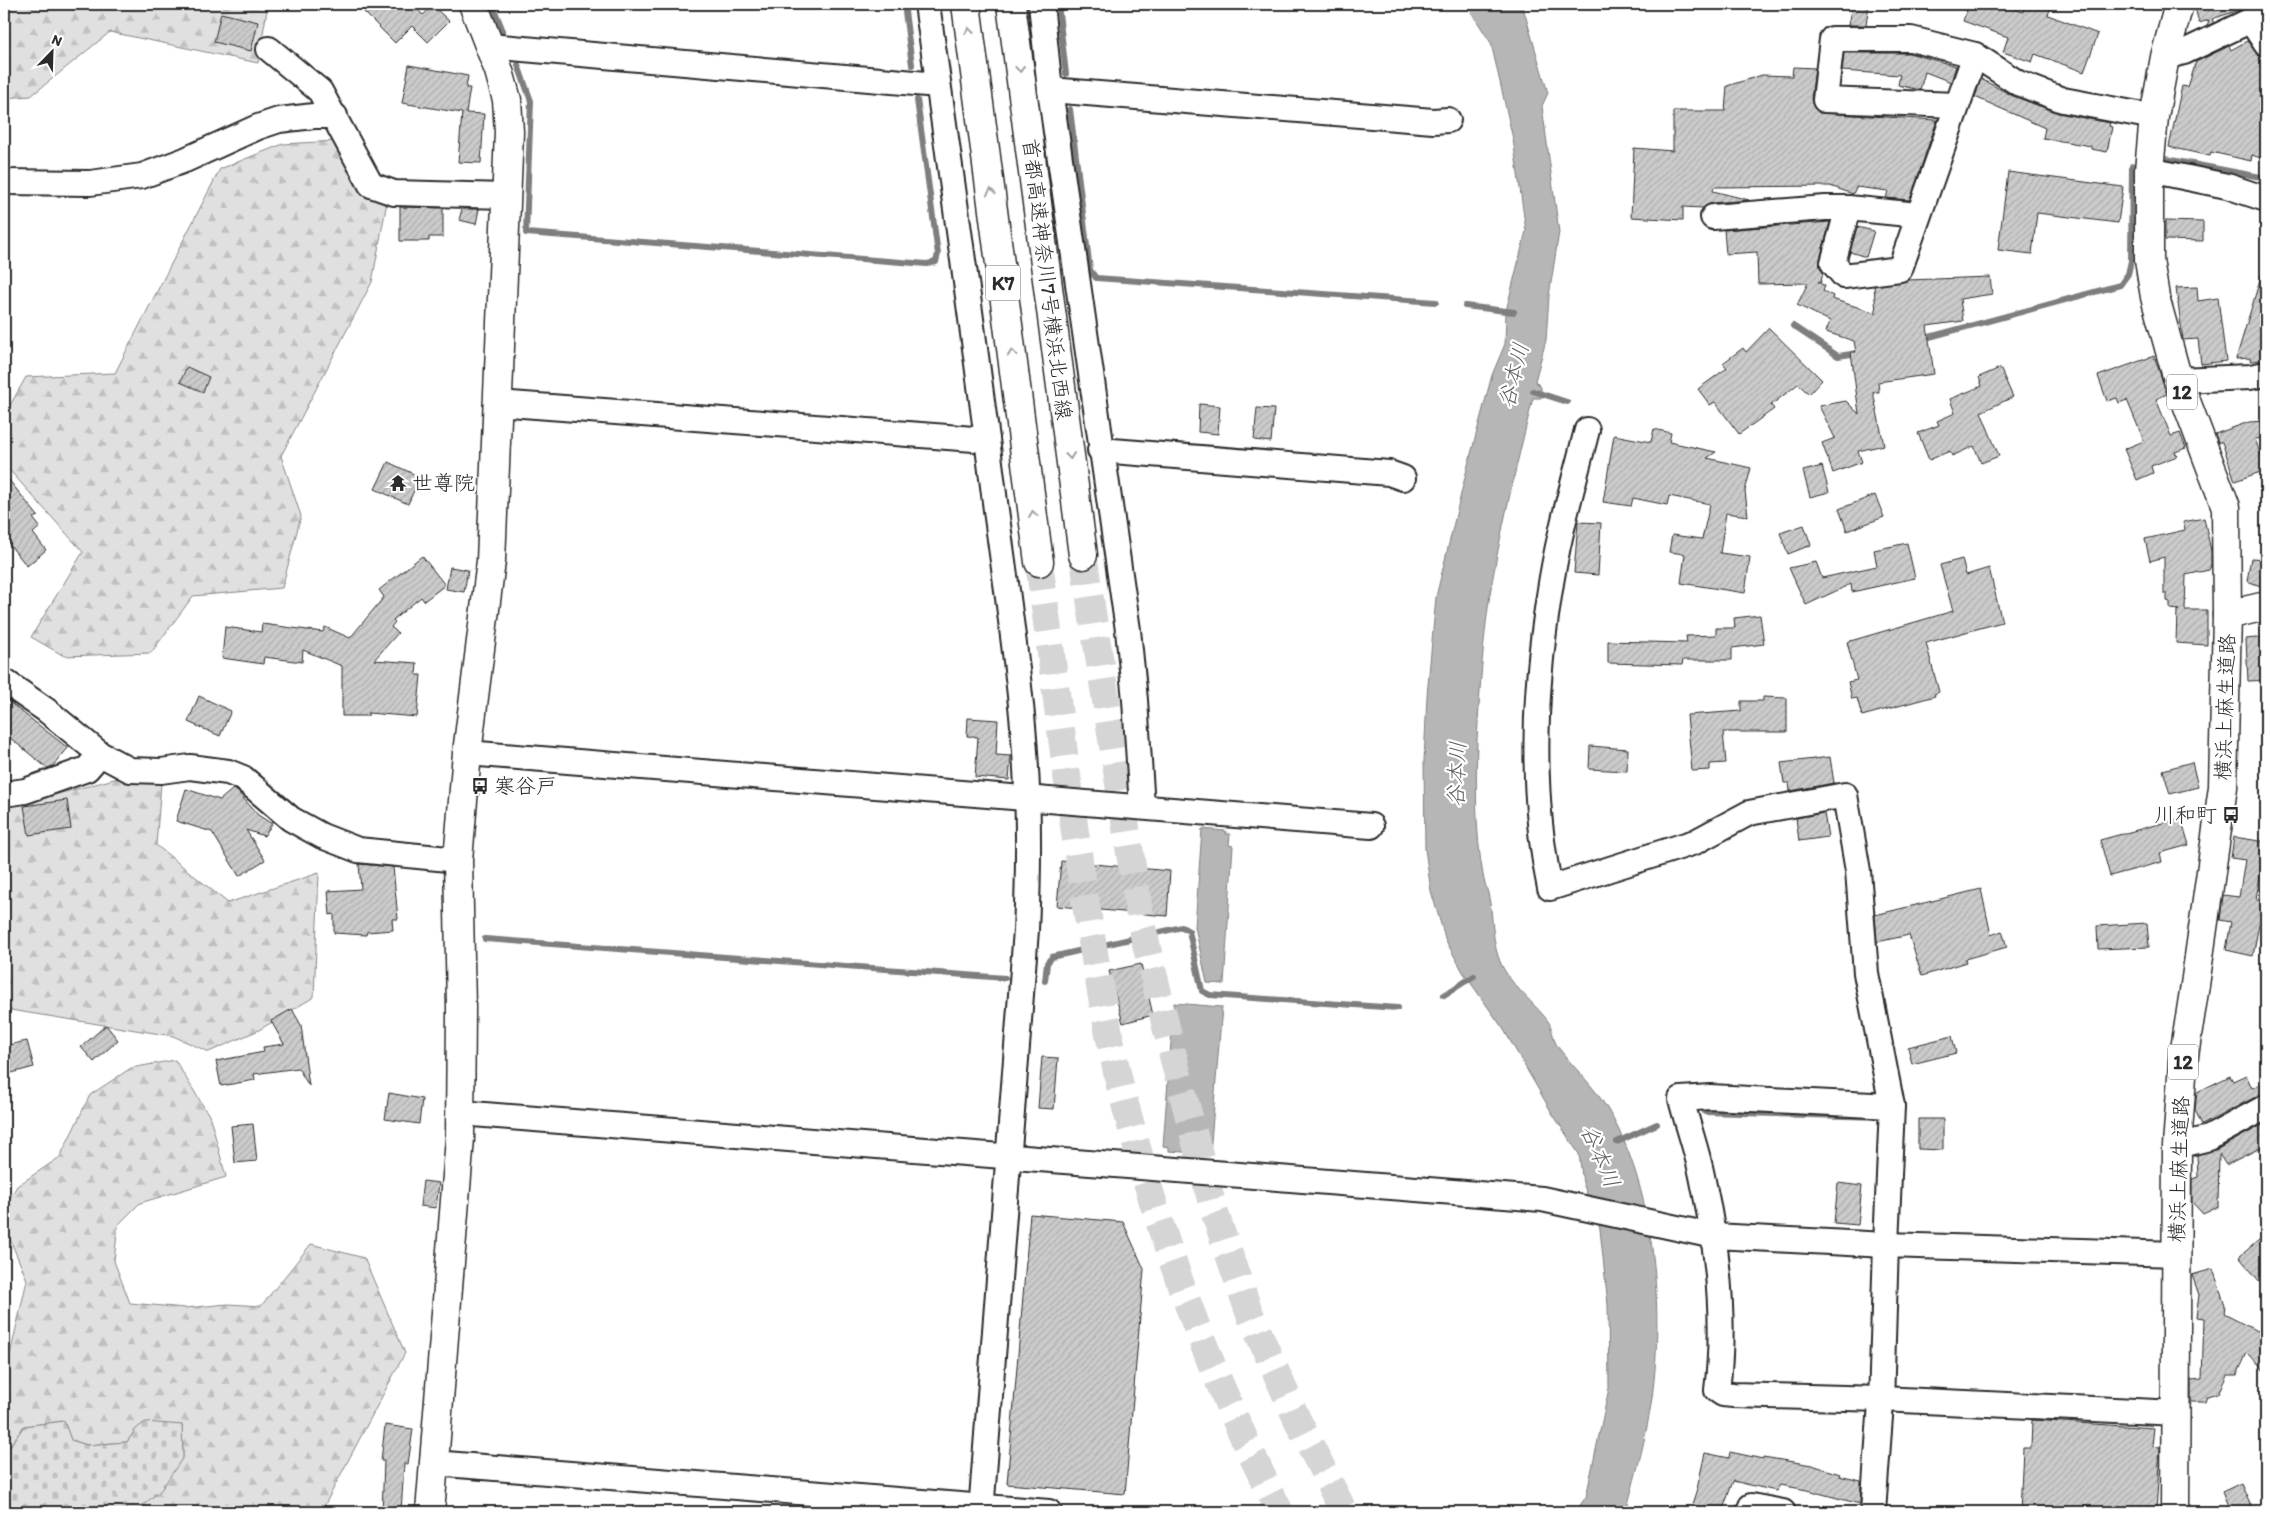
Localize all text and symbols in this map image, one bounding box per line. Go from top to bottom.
one-way arrow [964,26,975,34]
north arrow [28,28,78,78]
text: N [49,31,65,50]
one-way arrow [1014,66,1025,74]
street label: 首都高速神奈川7号横浜北西線 [1018,137,1077,421]
one-way arrow [986,187,996,196]
road number: K7 [986,266,1020,300]
water label: 谷本川 [1492,340,1535,410]
one-way arrow [1007,349,1018,357]
road number: 12 [2167,374,2197,410]
one-way arrow [1064,453,1075,461]
place label: 世尊院 [412,470,475,495]
temple icon: 世尊院 [388,473,408,493]
one-way arrow [1028,510,1039,518]
street label: 横浜上麻生道路 [2209,633,2240,781]
water label: 谷本川 [1442,741,1471,807]
place label: 寒谷戸 [494,773,557,798]
bus stop icon: 寒谷戸 [470,776,490,796]
place label: 川和町 [2154,802,2217,827]
bus stop icon: 川和町 [2221,805,2241,825]
road number: 12 [2168,1044,2198,1080]
street label: 横浜上麻生道路 [2163,1095,2194,1243]
water label: 谷本川 [1575,1121,1626,1192]

